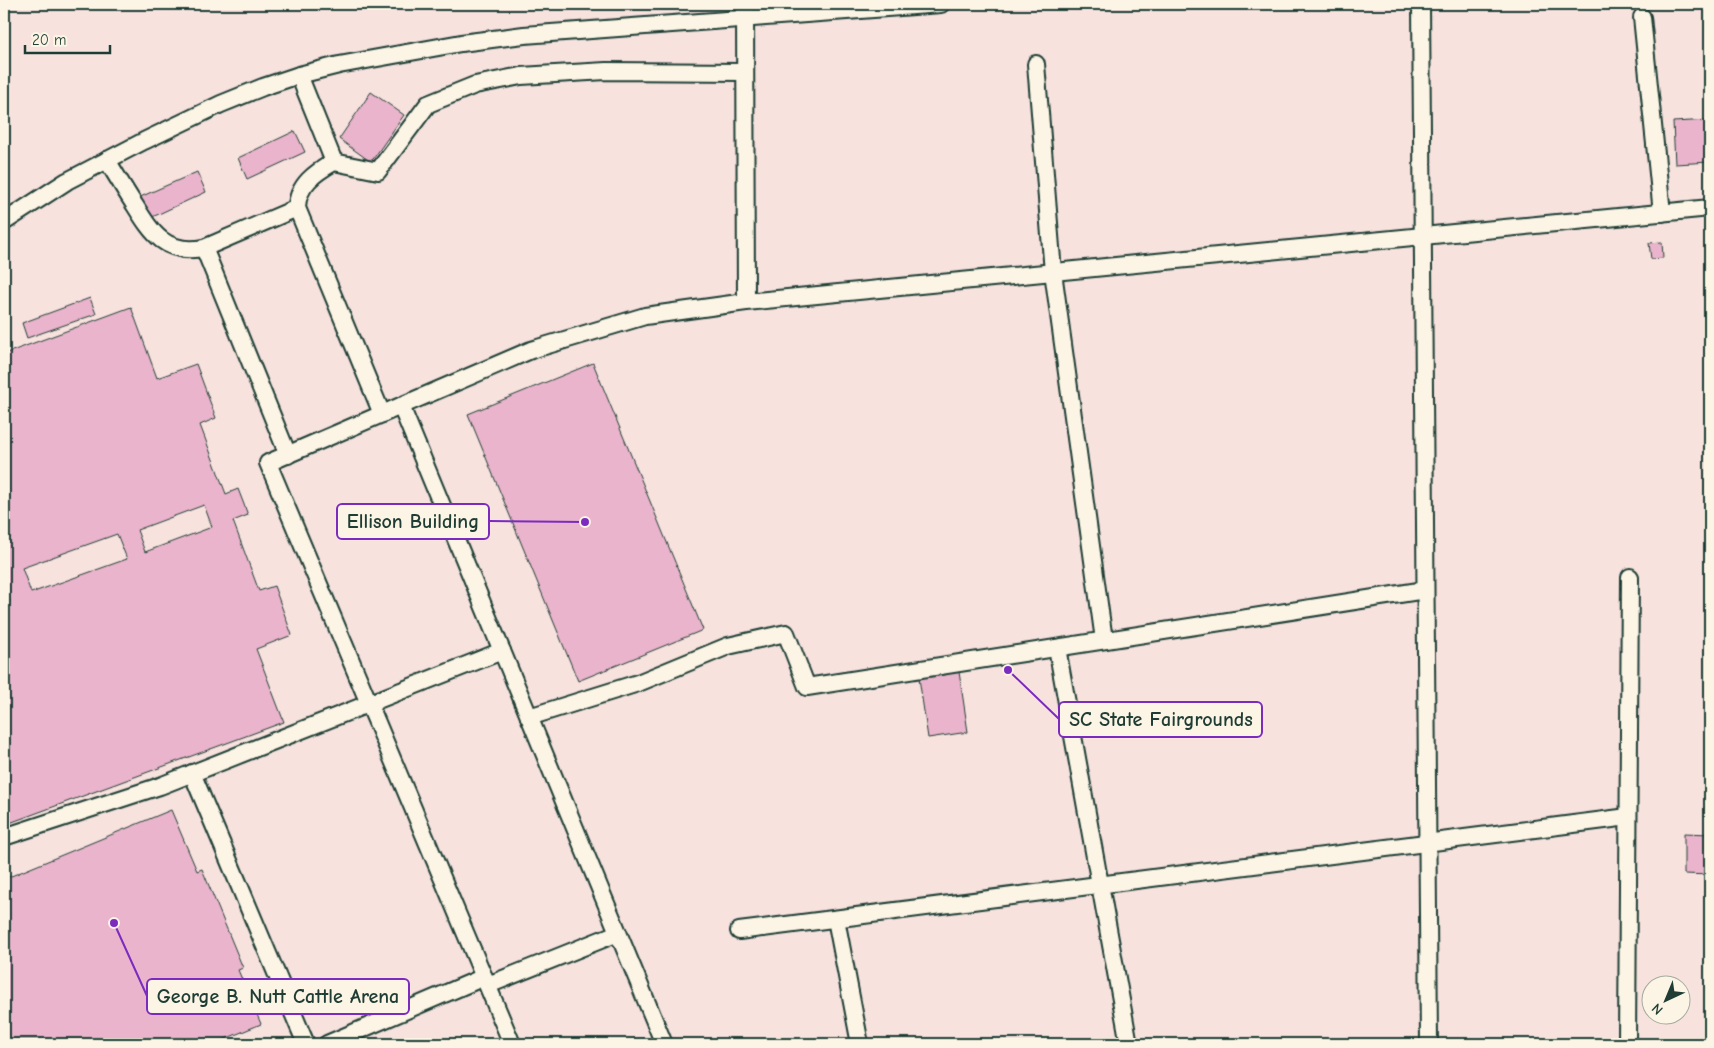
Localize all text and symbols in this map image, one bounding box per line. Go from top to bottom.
scale bar [25,22,110,54]
text: 20 m [32,31,66,49]
callout: Ellison Building [337,504,489,539]
text: Ellison Building [347,510,479,533]
callout: SC State Fairgrounds [1059,702,1262,737]
text: SC State Fairgrounds [1069,708,1253,731]
north arrow [1642,976,1692,1026]
callout: George B. Nutt Cattle Arena [147,979,409,1014]
text: George B. Nutt Cattle Arena [157,985,399,1008]
text: N [1648,1000,1667,1018]

